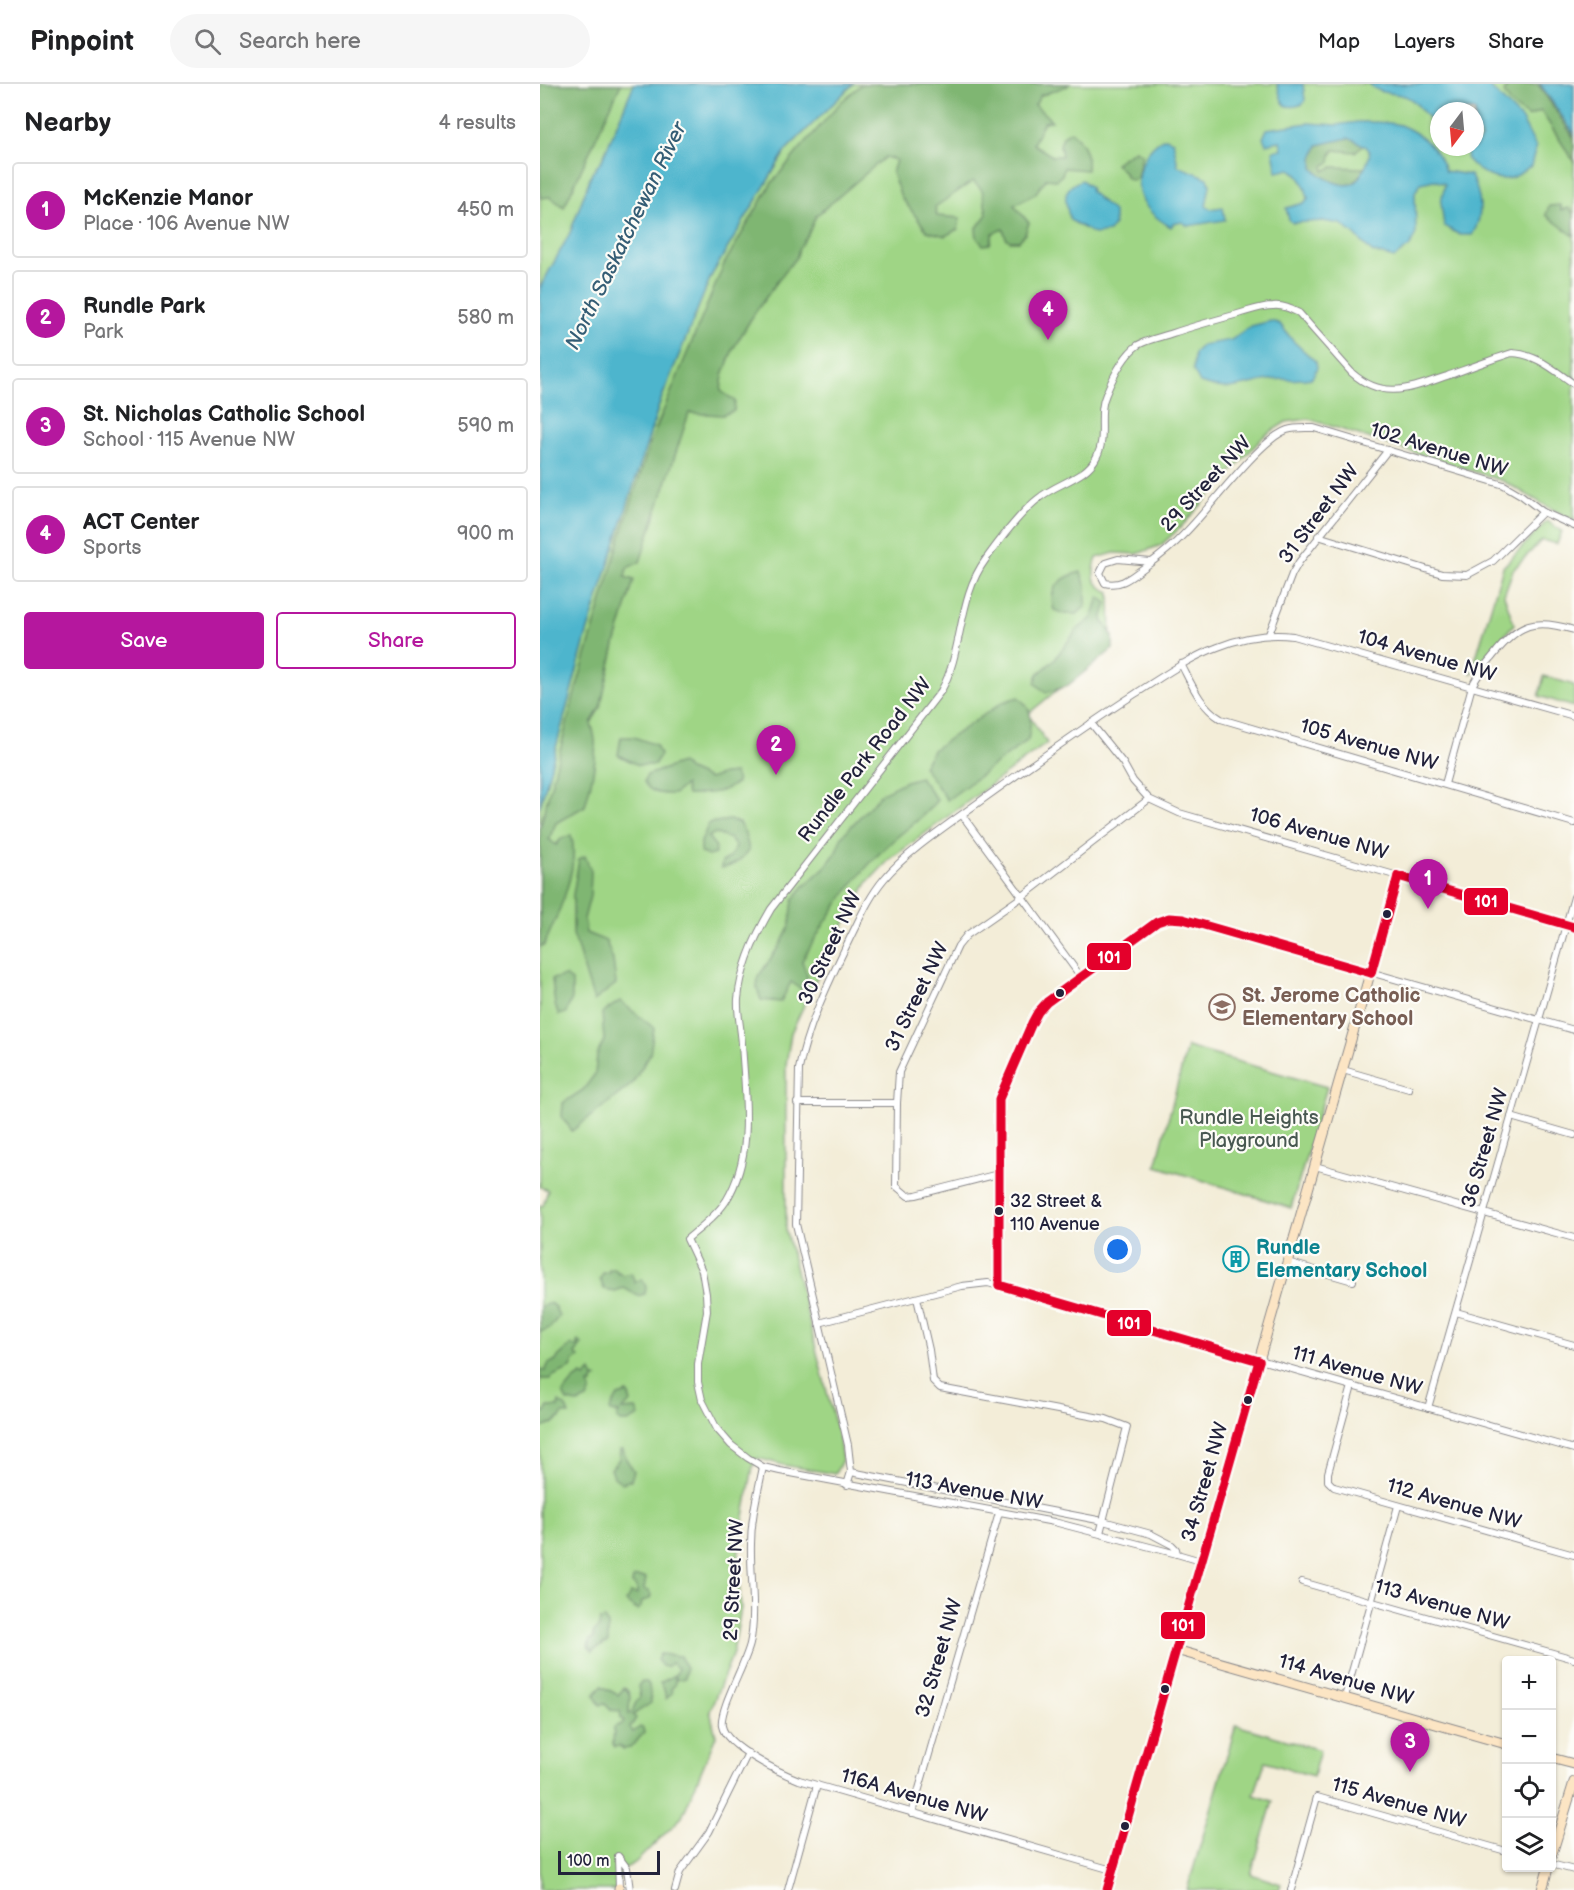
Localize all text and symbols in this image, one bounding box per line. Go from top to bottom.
search box [170,14,590,68]
text: Pinpoint [30,25,134,58]
icon: search [191,25,224,58]
text: Search here [239,28,361,55]
text: Map [1318,29,1360,54]
text: Layers [1393,29,1455,54]
text: Share [1488,29,1544,54]
north arrow [1430,102,1484,156]
text: Nearby [24,108,111,139]
text: 4 results [438,111,516,135]
water label: North Saskatchewan River [560,117,693,354]
text: McKenzie Manor [83,185,253,212]
text: 1 [41,198,50,222]
text: 450 m [457,198,514,222]
text: Place · 106 Avenue NW [83,212,290,236]
pin: 4 [1028,290,1068,340]
text: Rundle Park [83,293,205,320]
text: 2 [40,306,51,330]
text: 580 m [457,306,514,330]
text: Park [83,320,123,344]
text: St. Nicholas Catholic School [83,401,365,428]
text: 3 [40,414,51,438]
text: 590 m [457,414,514,438]
street label: 102 Avenue NW [1367,418,1511,482]
text: School · 115 Avenue NW [83,428,295,452]
street label: 29 Street NW [1156,431,1256,537]
street label: 31 Street NW [1274,459,1364,569]
text: ACT Center [83,509,199,536]
text: 4 [40,522,51,546]
text: 900 m [457,522,514,546]
text: Sports [83,536,141,560]
button: Save [24,612,264,669]
button: Share [276,612,516,669]
street label: 104 Avenue NW [1355,625,1499,687]
street label: Rundle Park Road NW [793,673,937,847]
street label: 105 Avenue NW [1297,714,1441,776]
pin: 2 [756,726,796,775]
street label: 106 Avenue NW [1247,803,1391,865]
pin: 1 [1408,860,1448,909]
street label: 30 Street NW [793,887,867,1009]
line badge: 101 [1463,887,1509,916]
text: 101 [1474,893,1498,912]
unlabelled marker [1381,908,1393,920]
street label: 31 Street NW [880,938,954,1056]
line badge: 101 [1086,942,1132,971]
text: 101 [1097,949,1121,968]
place label: St. Jerome Catholic Elementary School [1242,984,1421,1031]
unlabelled marker [1054,987,1066,999]
school or university icon: St. Jerome Catholic Elementary School [1207,992,1237,1022]
street label: 36 Street NW [1456,1085,1514,1211]
park label: Rundle Heights Playground [1179,1106,1319,1153]
place label: 32 Street & 110 Avenue [1010,1191,1102,1235]
marker: 32 Street & 110 Avenue [993,1205,1005,1217]
your location [1103,1235,1132,1264]
place label: Rundle Elementary School [1256,1236,1427,1283]
building icon: Rundle Elementary School [1221,1244,1251,1274]
line badge: 101 [1106,1309,1152,1337]
text: 101 [1117,1315,1141,1334]
street label: 111 Avenue NW [1289,1341,1425,1401]
unlabelled marker [1242,1394,1254,1406]
street label: 34 Street NW [1176,1419,1234,1545]
street label: 113 Avenue NW [903,1467,1045,1515]
street label: 112 Avenue NW [1384,1473,1524,1535]
street label: 29 Street NW [719,1518,749,1642]
street label: 113 Avenue NW [1372,1574,1512,1636]
street label: 32 Street NW [911,1596,967,1720]
line badge: 101 [1160,1611,1206,1640]
text: 101 [1171,1617,1195,1636]
street label: 114 Avenue NW [1276,1649,1416,1711]
map controls [1502,1656,1556,1872]
button: + [1502,1656,1556,1710]
unlabelled marker [1159,1683,1171,1695]
button: − [1502,1710,1556,1764]
pin: 3 [1390,1722,1430,1772]
street label: 116A Avenue NW [838,1764,990,1828]
button: locate [1502,1764,1556,1818]
street label: 115 Avenue NW [1329,1772,1469,1834]
button: layers [1502,1818,1556,1872]
unlabelled marker [1119,1820,1131,1832]
scale bar [558,1848,660,1876]
text: 100 m [567,1852,610,1871]

